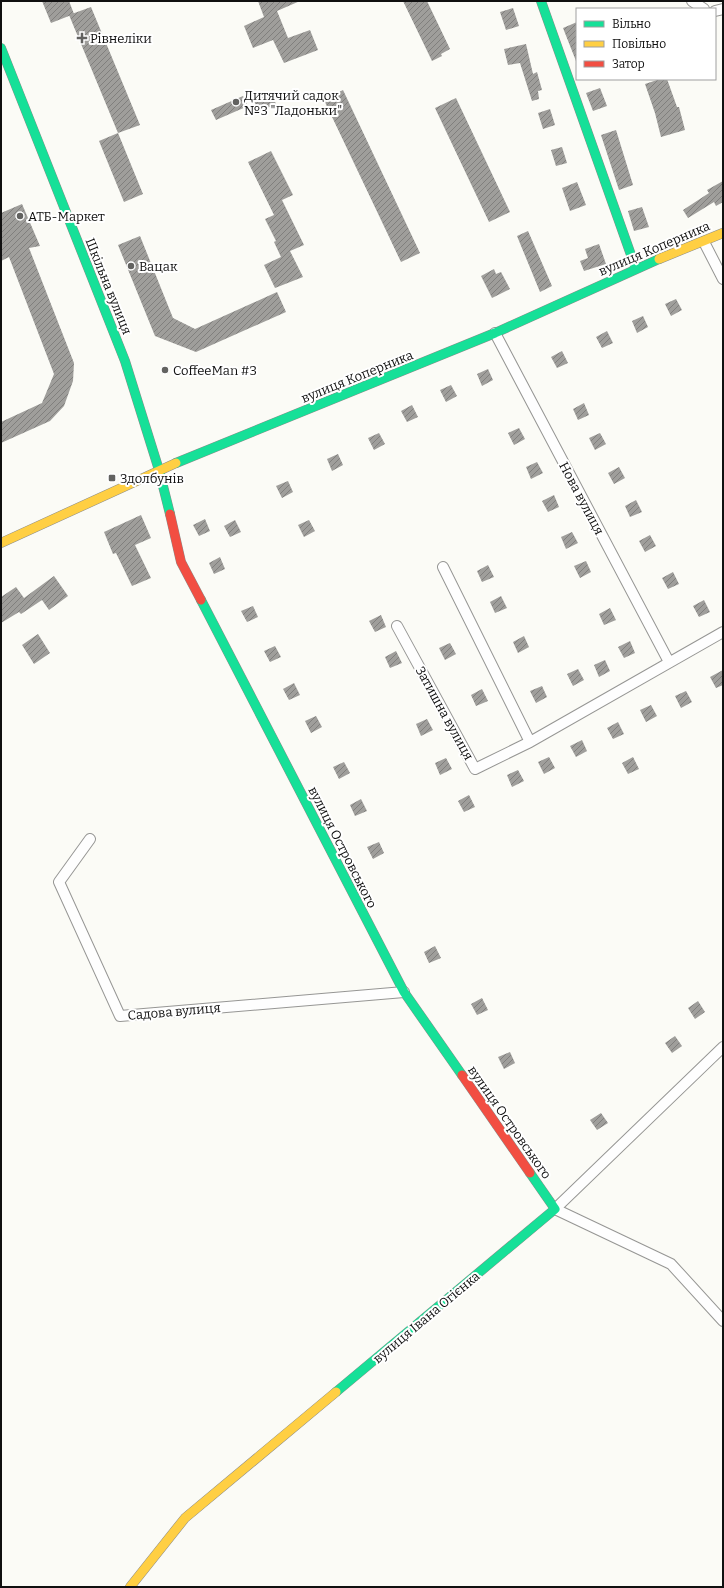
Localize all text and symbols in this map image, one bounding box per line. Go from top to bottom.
legend [576,8,716,80]
text: Вільно [612,17,651,31]
place label: Рівнеліки [90,31,152,46]
marker: Рівнеліки [77,33,87,43]
text: Повільно [612,37,666,51]
text: Затор [612,57,645,71]
place label: Дитячий садок №3 "Ладоньки" [244,88,342,118]
marker: Дитячий садок №3 "Ладоньки" [231,97,241,107]
place label: АТБ-Маркет [28,209,105,224]
marker: АТБ-Маркет [15,211,25,221]
street label: вулиця Коперника [596,218,712,279]
street label: Шкільна вулиця [82,236,135,337]
place label: Вацак [139,259,178,274]
marker: Вацак [126,261,136,271]
street label: вулиця Коперника [299,347,415,406]
place label: CoffeeMan #3 [173,363,257,378]
marker: CoffeeMan #3 [160,365,170,375]
street label: Нова вулиця [556,459,607,537]
place label: Здолбунів [120,471,184,486]
marker: Здолбунів [107,473,117,483]
street label: Затишна вулиця [413,664,476,763]
street label: вулиця Островського [305,784,380,910]
street label: Садова вулиця [127,1000,221,1023]
street label: вулиця Островського [465,1063,554,1182]
street label: вулиця Івана Огієнка [370,1268,483,1366]

